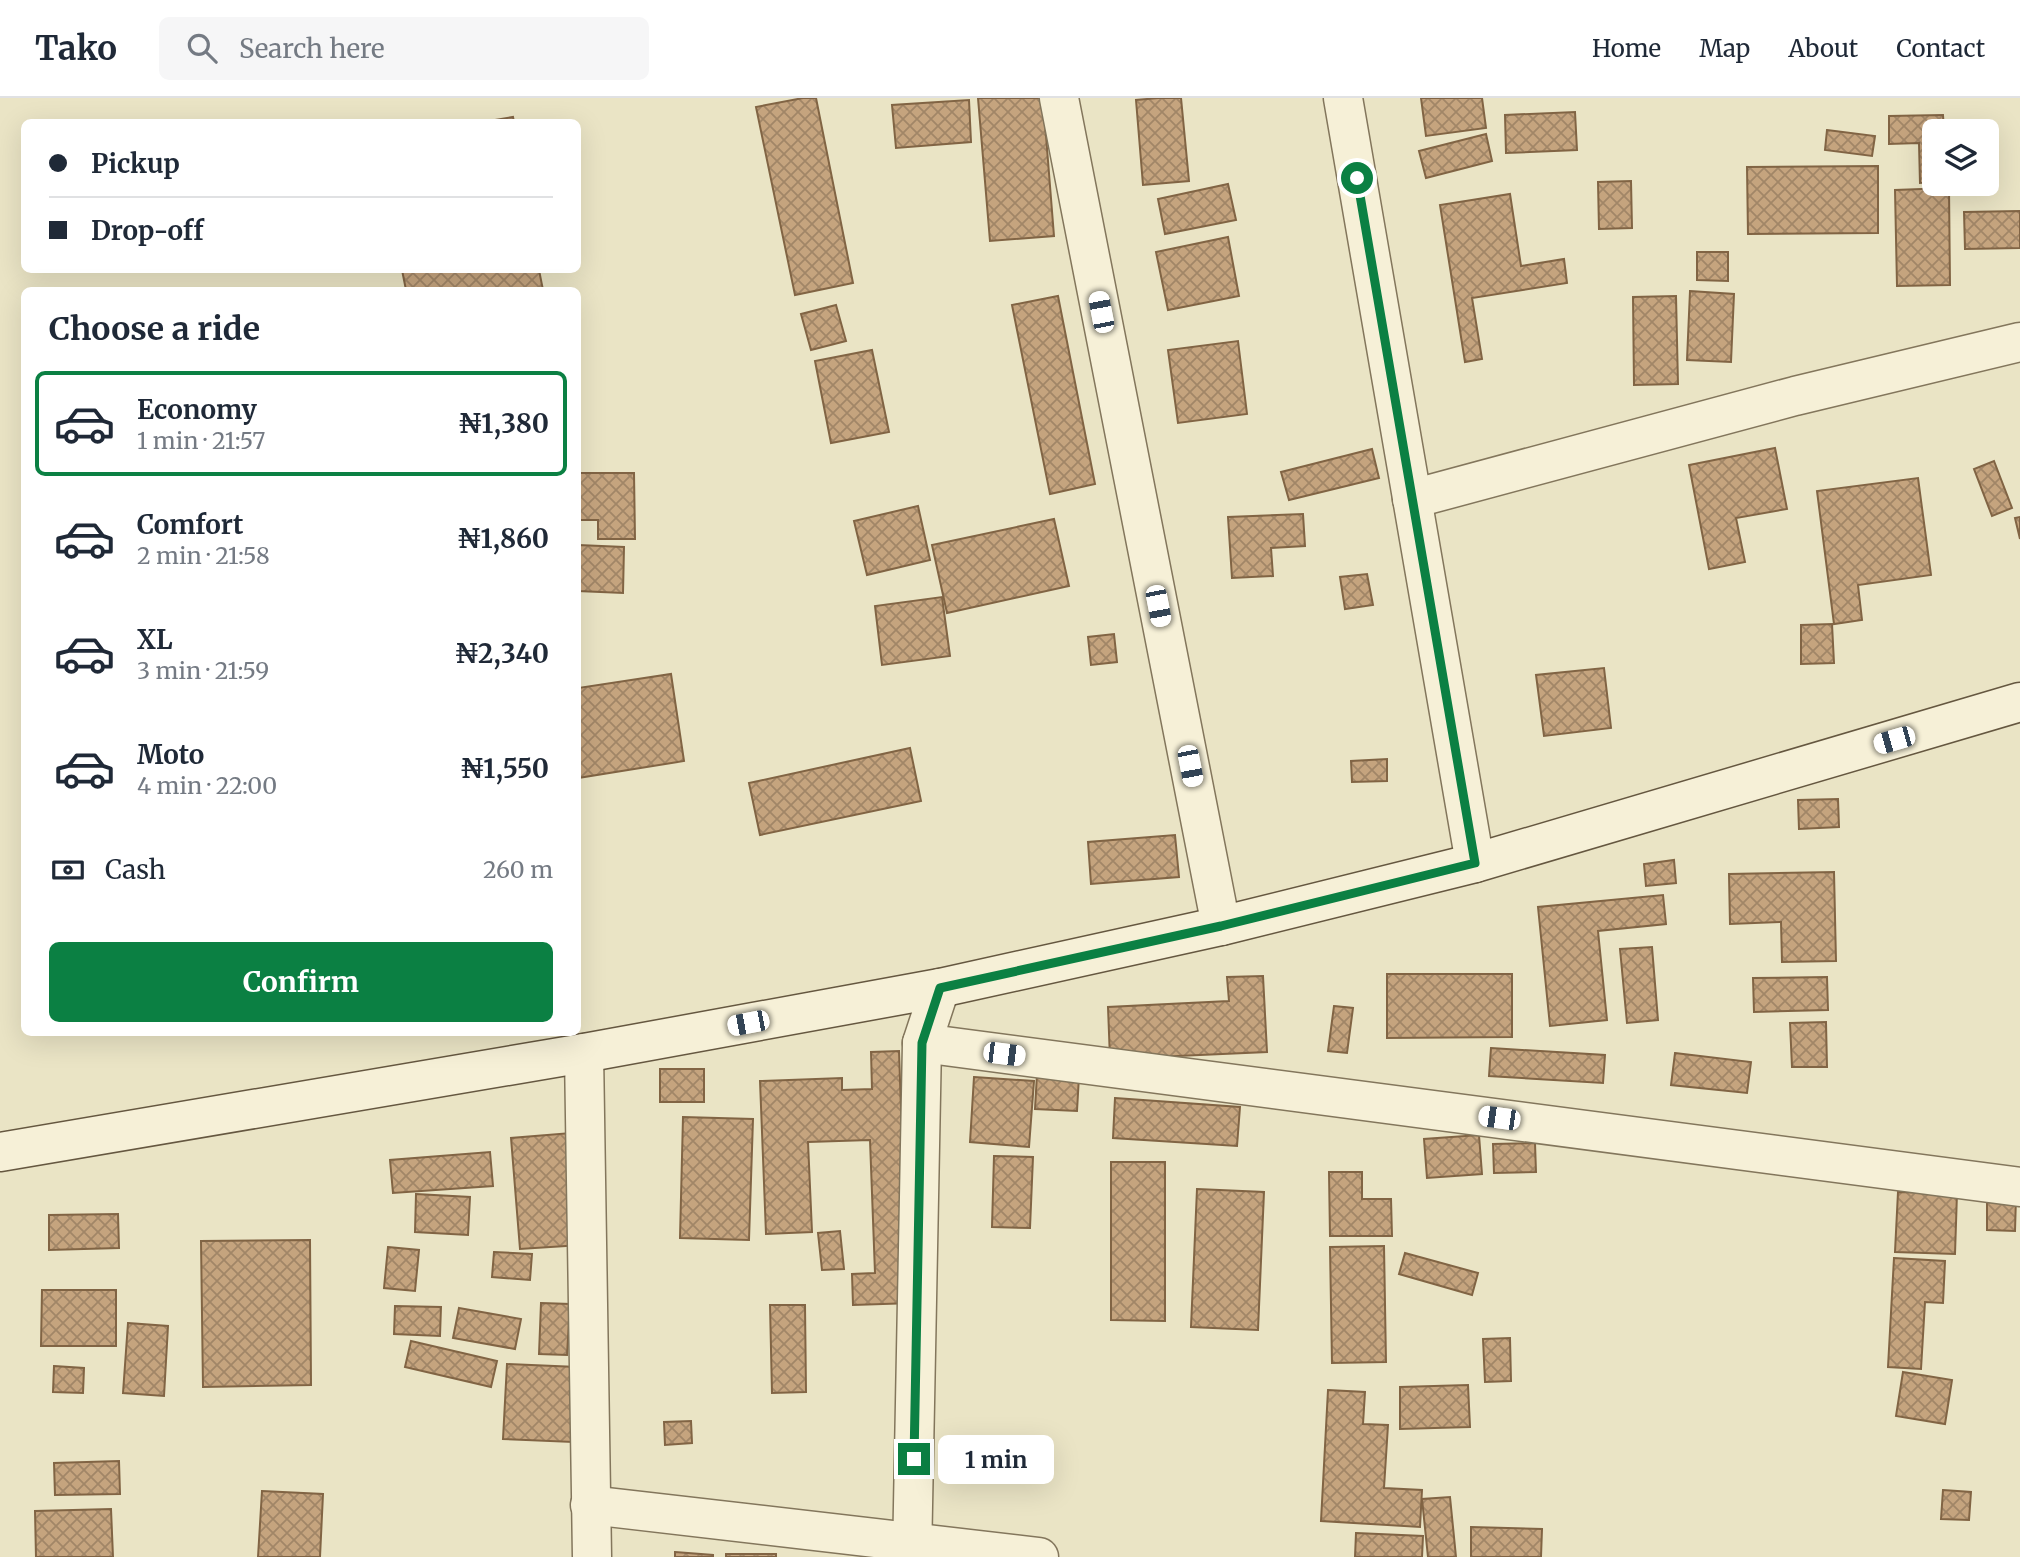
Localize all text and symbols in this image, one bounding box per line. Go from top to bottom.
search box [159,17,649,80]
text: Tako [35,28,117,69]
icon: search [183,29,221,67]
text: Search here [239,32,385,65]
text: Home [1592,33,1661,64]
text: Map [1699,33,1750,64]
text: About [1788,33,1858,64]
text: Contact [1896,33,1985,64]
map controls [1922,119,1999,196]
button: layers [1922,119,1999,196]
text: Pickup [91,147,180,180]
route start [1341,162,1373,194]
text: Drop-off [91,214,204,247]
car [1087,289,1116,335]
text: Choose a ride [49,309,260,349]
icon: car [53,392,116,455]
text: Economy [137,393,257,426]
text: ₦1,380 [458,407,549,440]
text: 1 min · 21:57 [137,426,265,455]
icon: car [53,507,116,570]
text: Comfort [137,508,243,541]
text: ₦1,860 [457,522,549,555]
text: 2 min · 21:58 [137,541,270,570]
car [1144,583,1173,629]
icon: car [53,622,116,685]
text: XL [137,623,173,656]
text: ₦2,340 [454,637,549,670]
text: 3 min · 21:59 [137,656,269,685]
car [1871,724,1918,756]
icon: car [53,737,116,800]
text: Moto [137,738,204,771]
car [1176,743,1205,789]
text: ₦1,550 [460,752,549,785]
text: 4 min · 22:00 [137,771,277,800]
icon: cash [49,851,87,889]
text: Cash [105,853,166,886]
text: 260 m [483,855,553,884]
button: Confirm [49,942,553,1022]
car [726,1009,771,1037]
car [982,1041,1027,1067]
car [1477,1105,1522,1131]
callout: 1 min [939,1434,1054,1484]
route end [898,1443,930,1475]
text: 1 min [965,1445,1027,1474]

